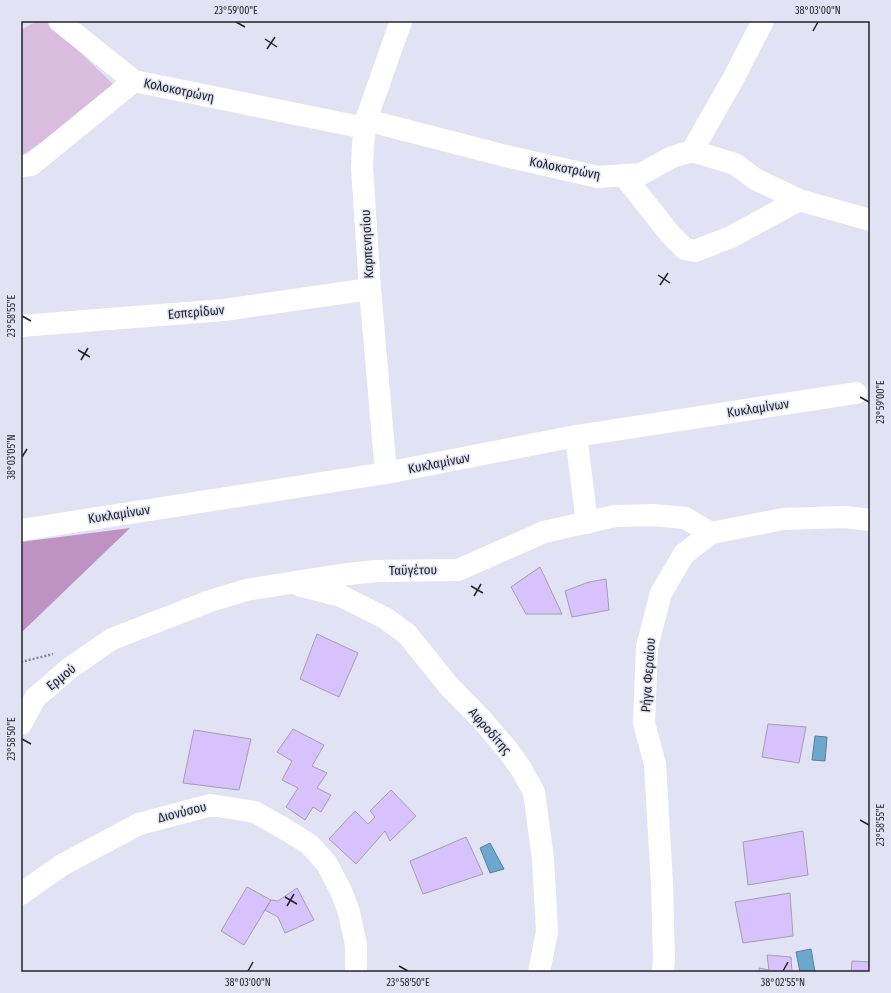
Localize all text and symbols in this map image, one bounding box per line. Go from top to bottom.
text: 23°59'00"E [214,5,258,17]
text: 38°03'00"N [795,5,841,17]
street label: Κολοκοτρώνη [142,75,216,105]
street label: Κολοκοτρώνη [528,154,602,182]
street label: Καρπενησίου [358,209,376,279]
text: 23°58'55"E [6,295,18,337]
street label: Εσπερίδων [167,302,225,322]
text: 23°59'00"E [875,380,887,424]
street label: Κυκλαμίνων [726,396,790,420]
text: 38°03'05"N [6,434,18,480]
street label: Κυκλαμίνων [407,450,471,476]
street label: Κυκλαμίνων [87,502,151,526]
street label: Ταϋγέτου [389,562,437,578]
street label: Ρήγα Φεραίου [638,637,658,713]
street label: Ερμού [43,661,79,693]
street label: Αφροδίτης [466,705,515,758]
text: 23°58'50"E [6,717,18,761]
street label: Διονύσου [156,799,208,825]
text: 23°58'55"E [875,804,887,846]
text: 38°03'00"N [225,977,271,989]
text: 23°58'50"E [386,977,430,989]
text: 38°02'55"N [761,977,805,989]

